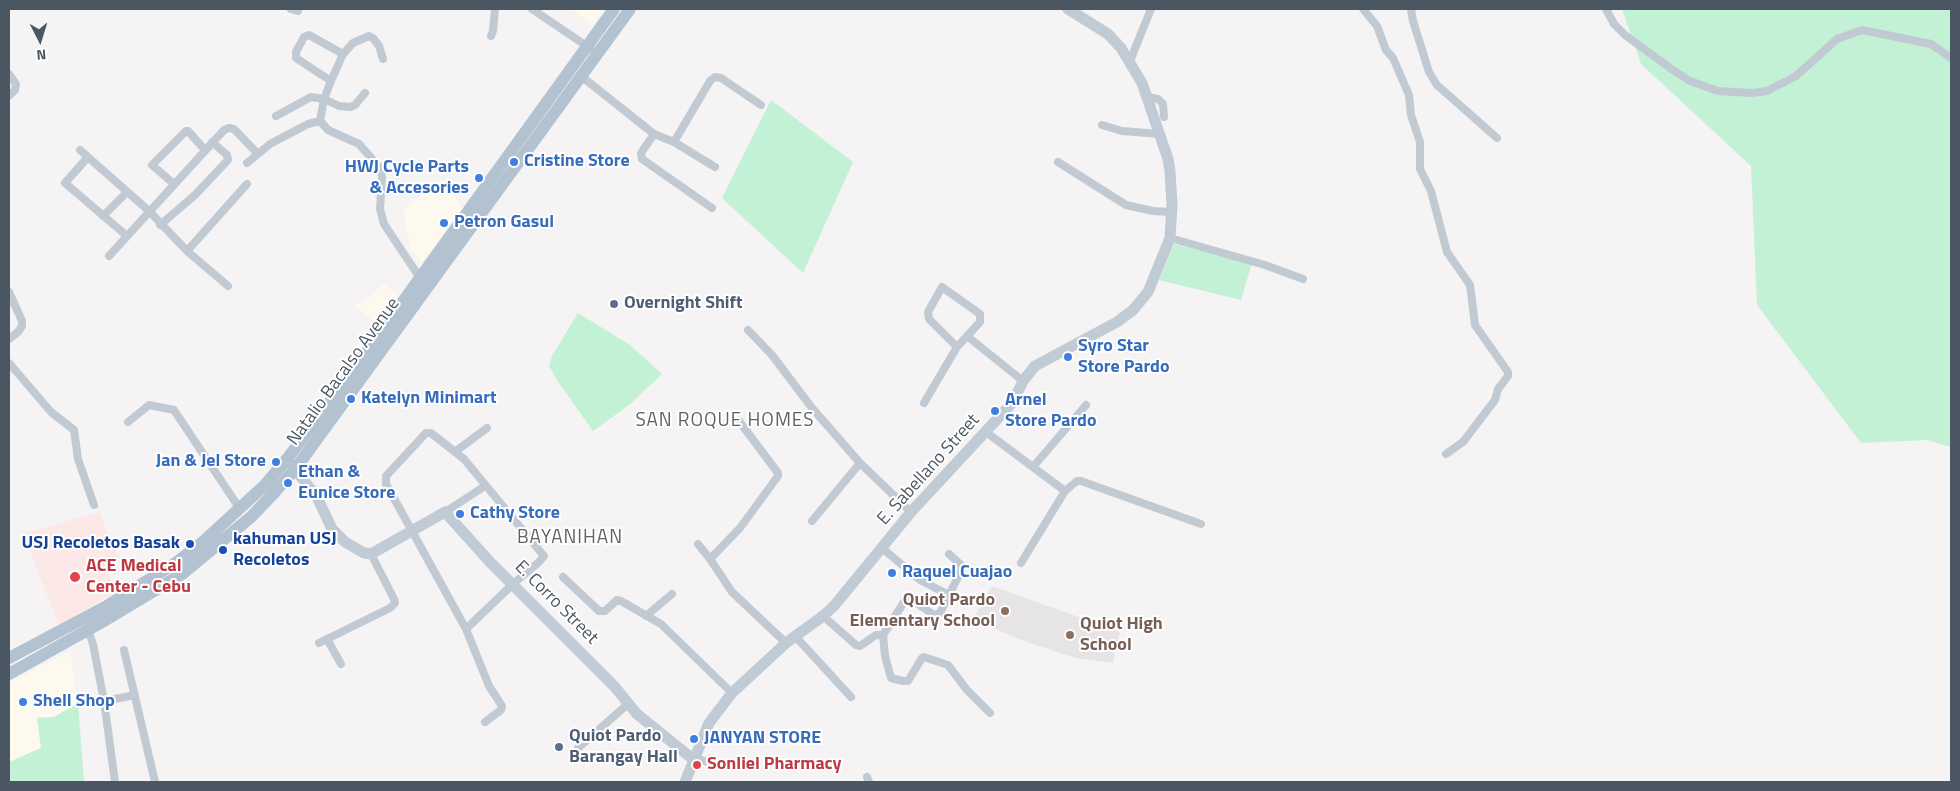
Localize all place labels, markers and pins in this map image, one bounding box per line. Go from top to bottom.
place label: Cristine Store [524,151,630,173]
marker: Cristine Store [508,156,520,168]
place label: HWJ Cycle Parts & Accesories [345,157,469,200]
marker: HWJ Cycle Parts & Accesories [473,172,485,184]
place label: Petron Gasul [454,212,554,234]
marker: Petron Gasul [438,217,450,229]
place label: Overnight Shift [624,293,742,315]
marker: Overnight Shift [608,298,620,310]
place label: Syro Star Store Pardo [1078,336,1170,378]
marker: Syro Star Store Pardo [1062,351,1074,363]
place label: Katelyn Minimart [361,388,497,410]
place label: Arnel Store Pardo [1005,390,1097,432]
marker: Katelyn Minimart [345,393,357,405]
marker: Arnel Store Pardo [989,405,1001,417]
place label: Jan & Jel Store [156,451,266,473]
marker: Jan & Jel Store [270,456,282,468]
place label: Ethan & Eunice Store [298,462,395,504]
marker: Ethan & Eunice Store [282,477,294,489]
place label: Cathy Store [470,503,560,525]
marker: Cathy Store [454,508,466,520]
place label: kahuman USJ Recoletos [233,529,337,572]
place label: USJ Recoletos Basak [22,533,180,555]
marker: USJ Recoletos Basak [184,538,196,550]
marker: kahuman USJ Recoletos [217,544,229,556]
place label: ACE Medical Center - Cebu [86,556,191,598]
place label: Raquel Cuajao [902,562,1012,584]
marker: Raquel Cuajao [886,567,898,579]
marker: ACE Medical Center - Cebu [68,570,82,584]
place label: Quiot Pardo Elementary School [850,590,995,632]
marker: Quiot Pardo Elementary School [999,605,1011,617]
place label: Quiot High School [1080,614,1163,656]
marker: Quiot High School [1064,629,1076,641]
place label: Shell Shop [33,691,115,713]
marker: Shell Shop [17,696,29,708]
place label: Quiot Pardo Barangay Hall [569,726,678,769]
place label: JANYAN STORE [704,728,821,750]
marker: JANYAN STORE [688,733,700,745]
marker: Quiot Pardo Barangay Hall [553,741,565,753]
place label: Sonliel Pharmacy [707,754,842,776]
marker: Sonliel Pharmacy [691,759,703,771]

